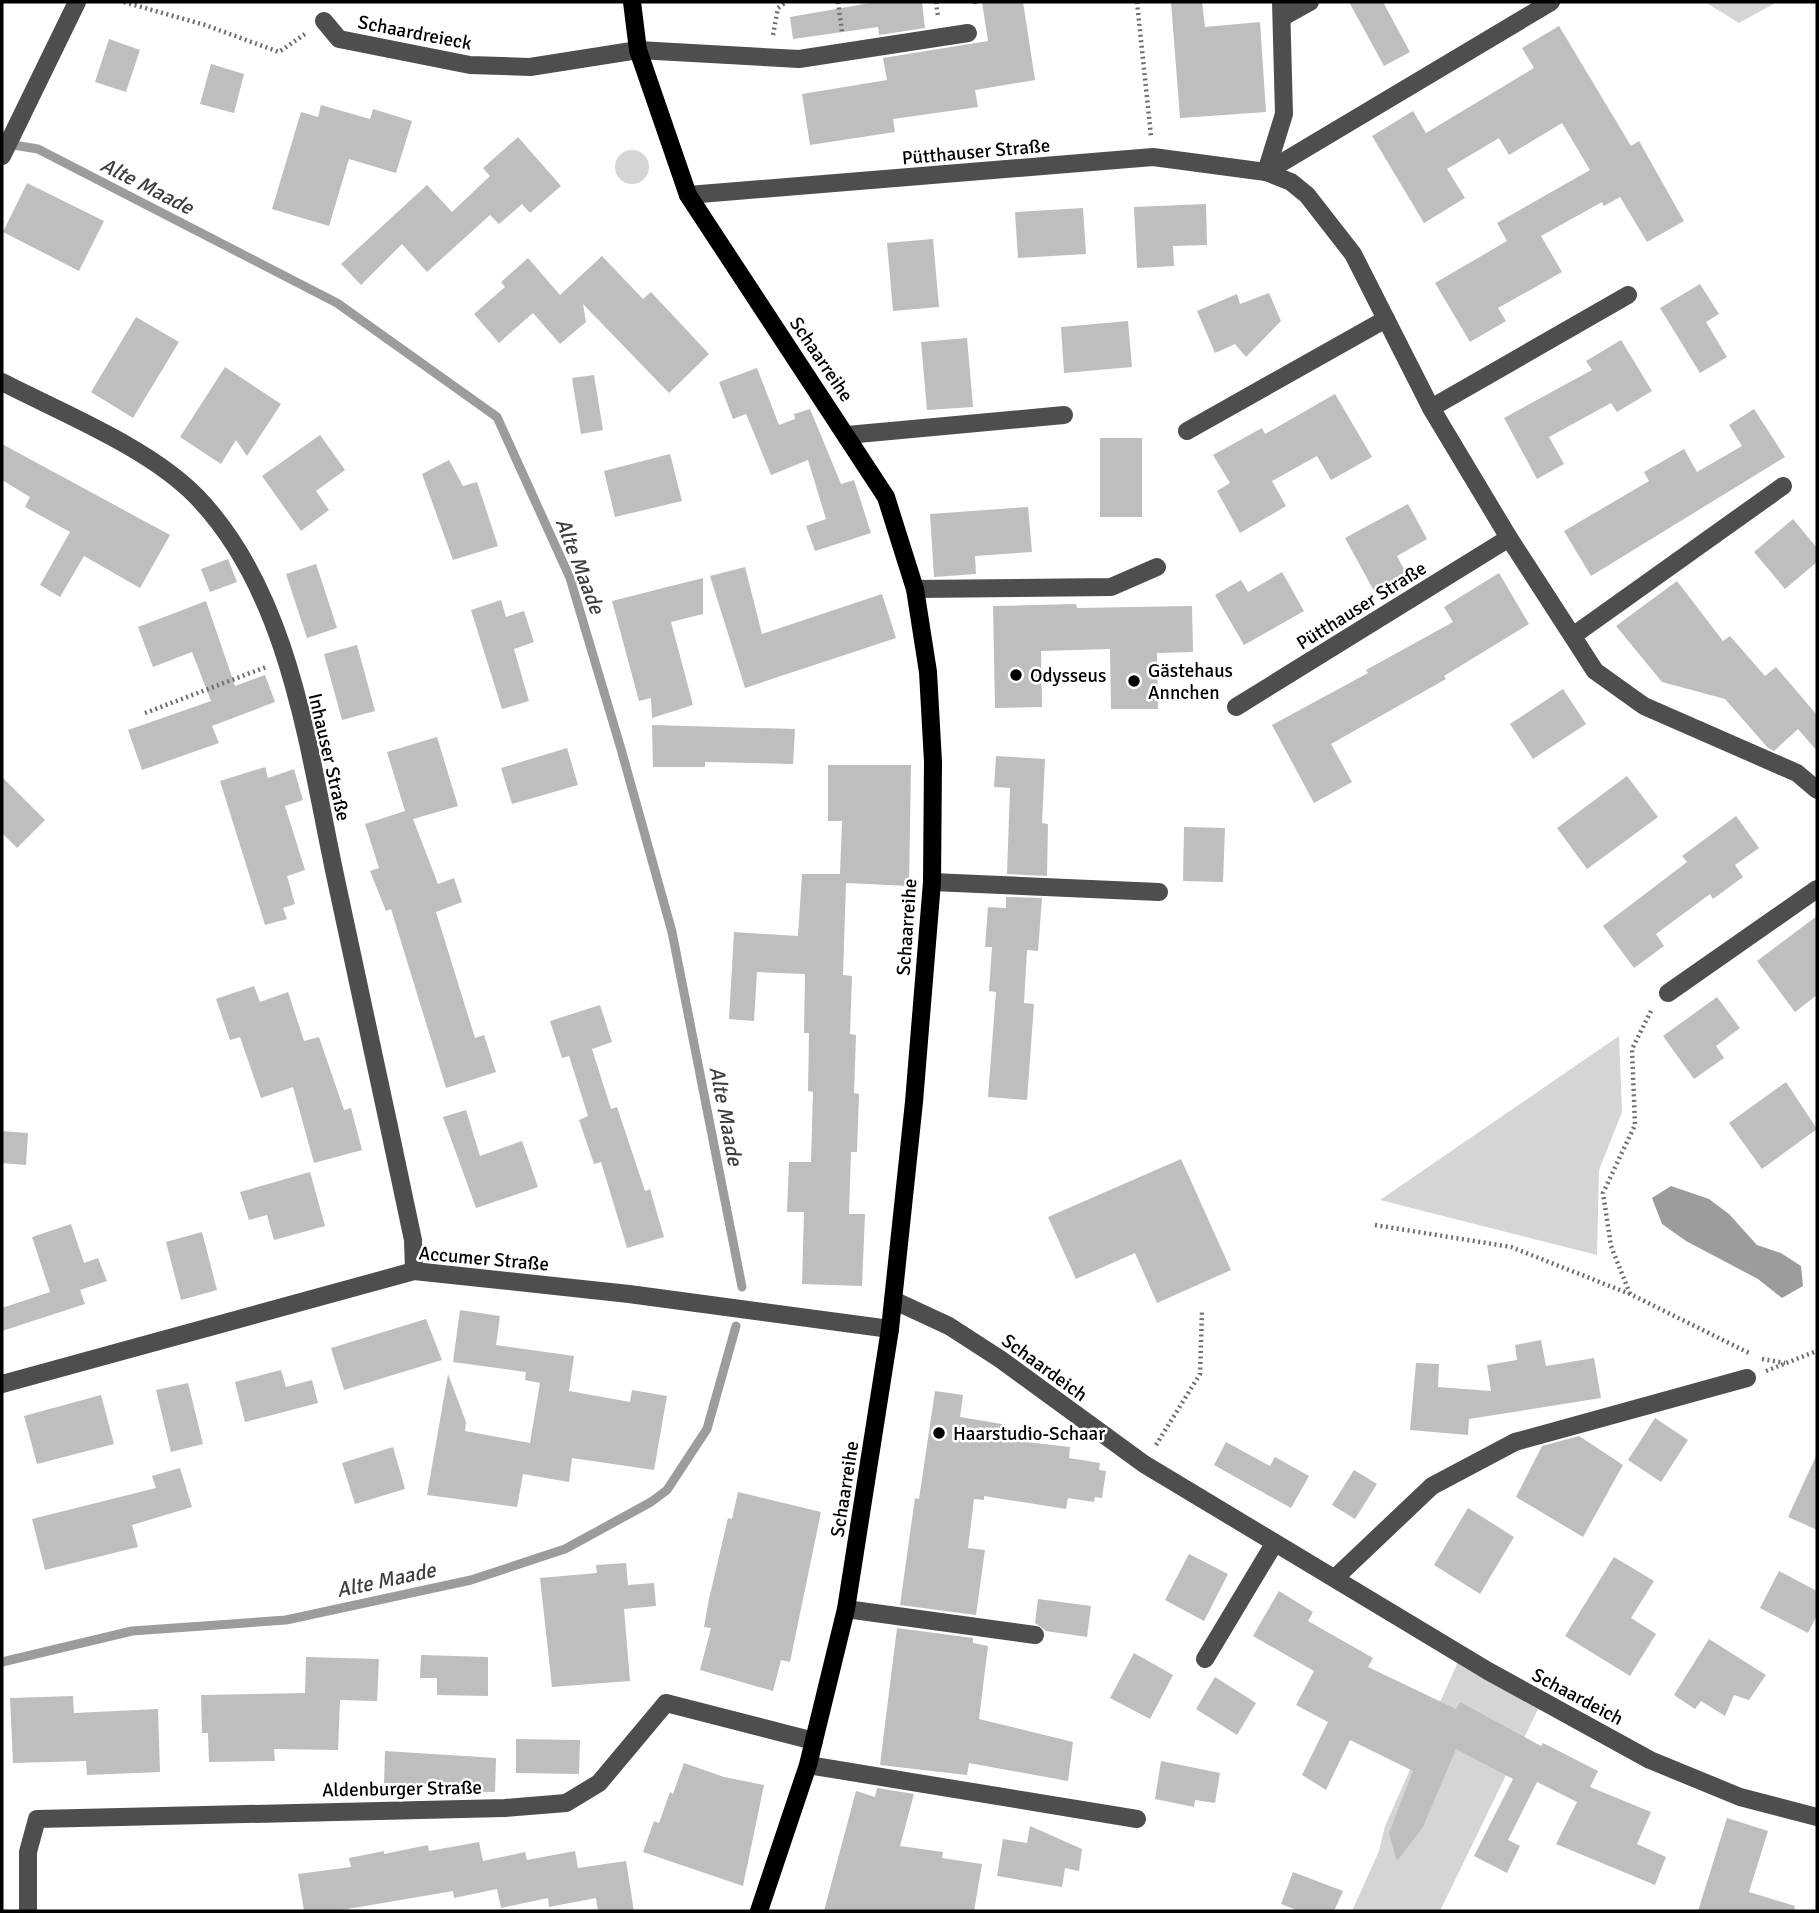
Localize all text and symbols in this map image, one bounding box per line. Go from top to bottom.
street label: Schaardreieck [356,10,474,56]
street label: Pütthauser Straße [901,134,1051,170]
water label: Alte Maade [96,152,199,221]
street label: Schaarreihe [784,313,858,407]
water label: Alte Maade [550,514,611,619]
street label: Pütthauser Straße [1292,556,1431,655]
place label: Gästehaus Annchen [1148,659,1233,705]
place label: Odysseus [1030,664,1106,688]
marker: Odysseus [1008,667,1024,683]
marker: Gästehaus Annchen [1126,673,1142,689]
street label: Inhauser Straße [303,691,355,823]
street label: Schaarreihe [892,878,922,976]
water label: Alte Maade [704,1064,749,1169]
street label: Accumer Straße [418,1241,550,1277]
street label: Schaardeich [997,1329,1092,1407]
place label: Haarstudio-Schaar [953,1422,1105,1446]
marker: Haarstudio-Schaar [931,1425,947,1441]
street label: Schaarreihe [826,1439,864,1539]
water label: Alte Maade [334,1557,439,1603]
street label: Schaardeich [1528,1663,1627,1731]
street label: Aldenburger Straße [322,1776,482,1802]

